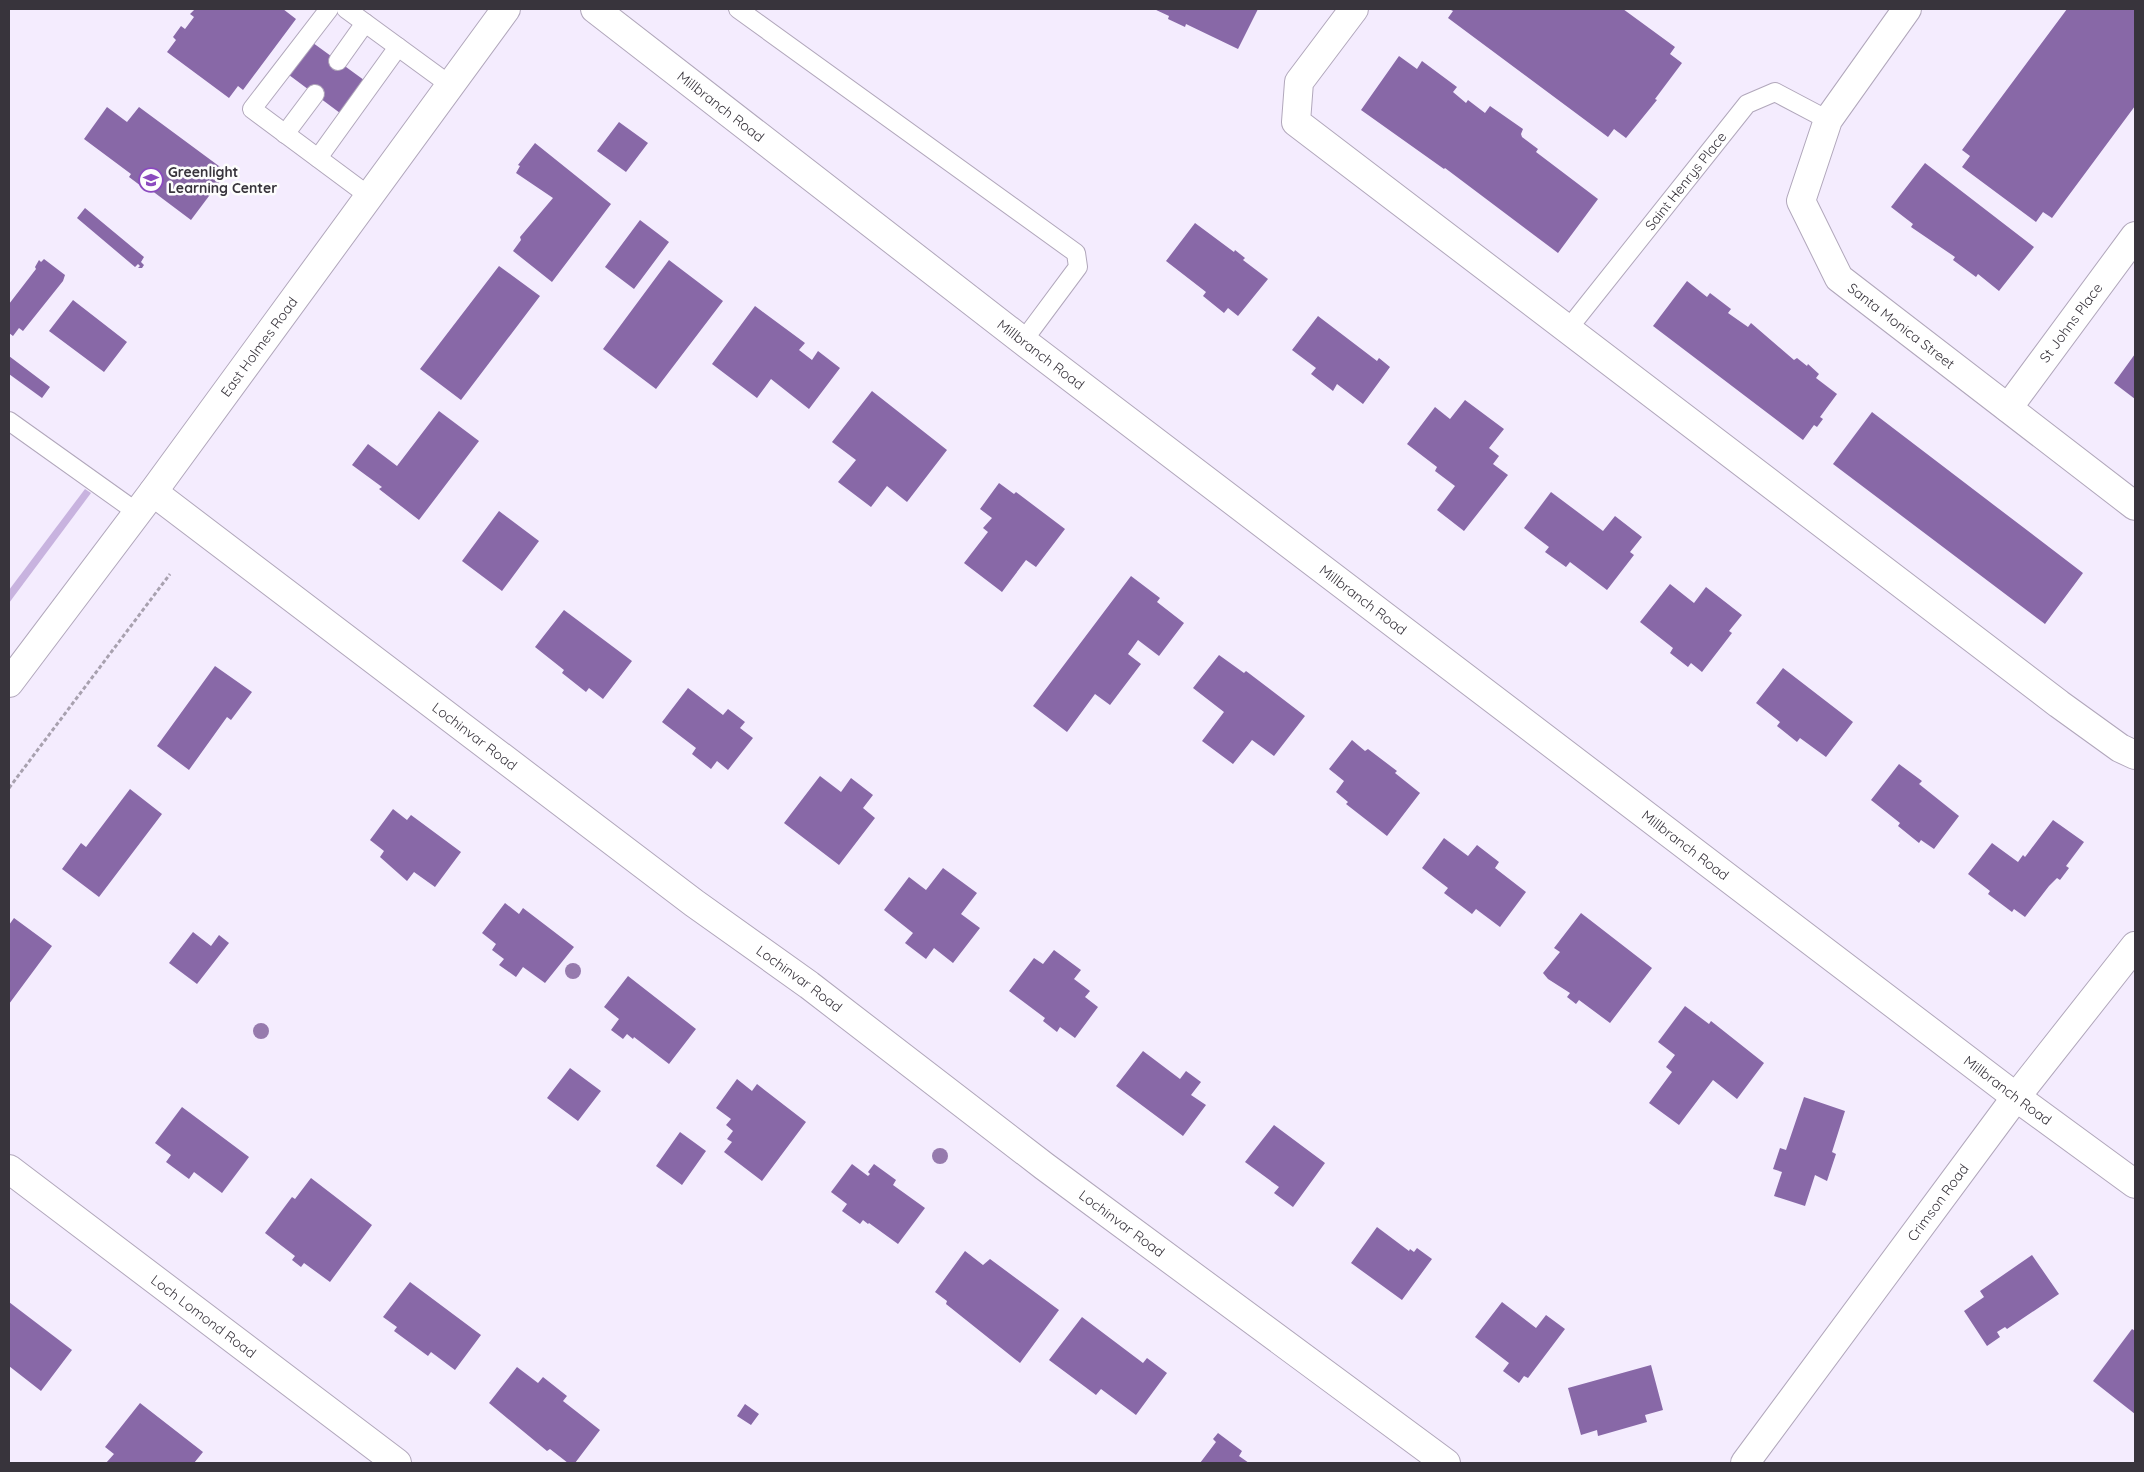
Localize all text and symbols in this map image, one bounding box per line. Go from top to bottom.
street label: Millbranch Road [674,67,768,146]
street label: Saint Henrys Place [1641,128,1730,234]
place label: Greenlight Learning Center [168,163,277,197]
school or university icon: Greenlight Learning Center [138,167,164,193]
street label: Santa Monica Street [1844,279,1959,373]
street label: St Johns Place [2036,279,2106,366]
street label: East Holmes Road [217,293,302,400]
street label: Millbranch Road [994,315,1088,394]
street label: Millbranch Road [1316,561,1410,639]
street label: Lochinvar Road [429,698,521,774]
street label: Millbranch Road [1638,806,1733,884]
street label: Lochinvar Road [753,941,846,1016]
street label: Millbranch Road [1960,1052,2055,1129]
street label: Crimson Road [1903,1160,1972,1245]
street label: Lochinvar Road [1075,1186,1168,1261]
street label: Loch Lomond Road [147,1271,260,1362]

